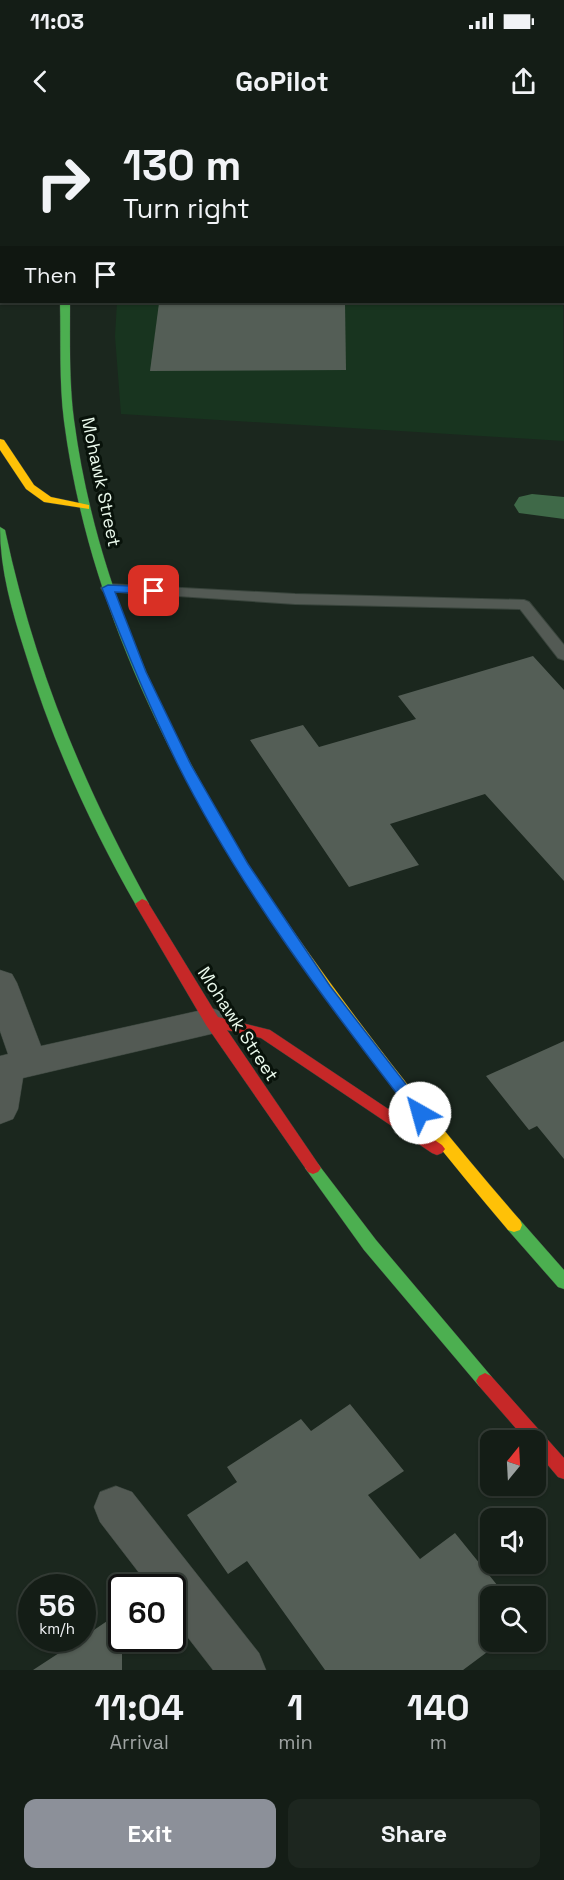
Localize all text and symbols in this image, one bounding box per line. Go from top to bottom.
text: 11:03 [30,7,84,35]
text: GoPilot [235,64,329,99]
icon: back [24,65,57,98]
icon: share [507,65,540,98]
text: 130 m [123,139,241,192]
icon: right [24,144,102,222]
text: Turn right [123,191,250,226]
icon: arrive [89,258,122,291]
text: Then [24,261,77,289]
street label: Mohawk Street [77,415,126,549]
pin [128,565,179,616]
icon: arrive [137,574,170,607]
street label: Mohawk Street [193,962,284,1085]
position arrow [388,1081,452,1145]
north arrow [480,1430,546,1496]
map controls [480,1430,546,1652]
button: sound [480,1508,546,1574]
speed limit sign: 60 [108,1574,186,1652]
text: 56 [39,1586,75,1625]
button: search [480,1586,546,1652]
text: km/h [39,1619,75,1638]
text: 11:04 [94,1685,184,1731]
text: 1 [287,1685,304,1731]
text: 140 [407,1685,470,1731]
text: Arrival [109,1729,169,1755]
text: min [278,1729,313,1755]
text: m [430,1729,447,1755]
button: Exit [24,1799,276,1868]
button: Share [288,1799,540,1868]

